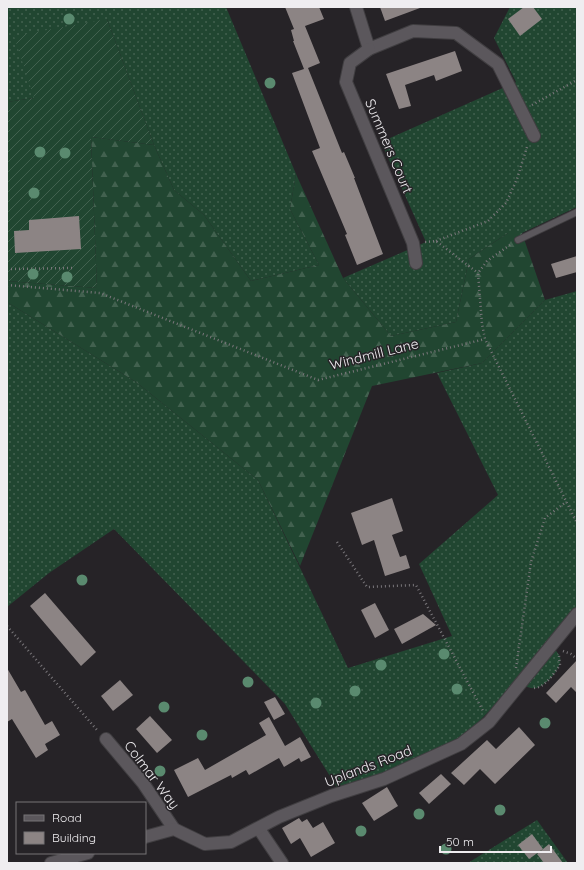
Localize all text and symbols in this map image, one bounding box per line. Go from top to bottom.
street label: Summers Court [361,96,417,196]
street label: Windmill Lane [328,334,420,374]
street label: Colmar Way [120,737,184,813]
street label: Uplands Road [322,741,414,791]
legend [16,802,146,854]
text: Road [52,810,82,825]
scale bar [440,828,551,854]
text: Building [52,830,96,845]
text: 50 m [446,834,474,849]

